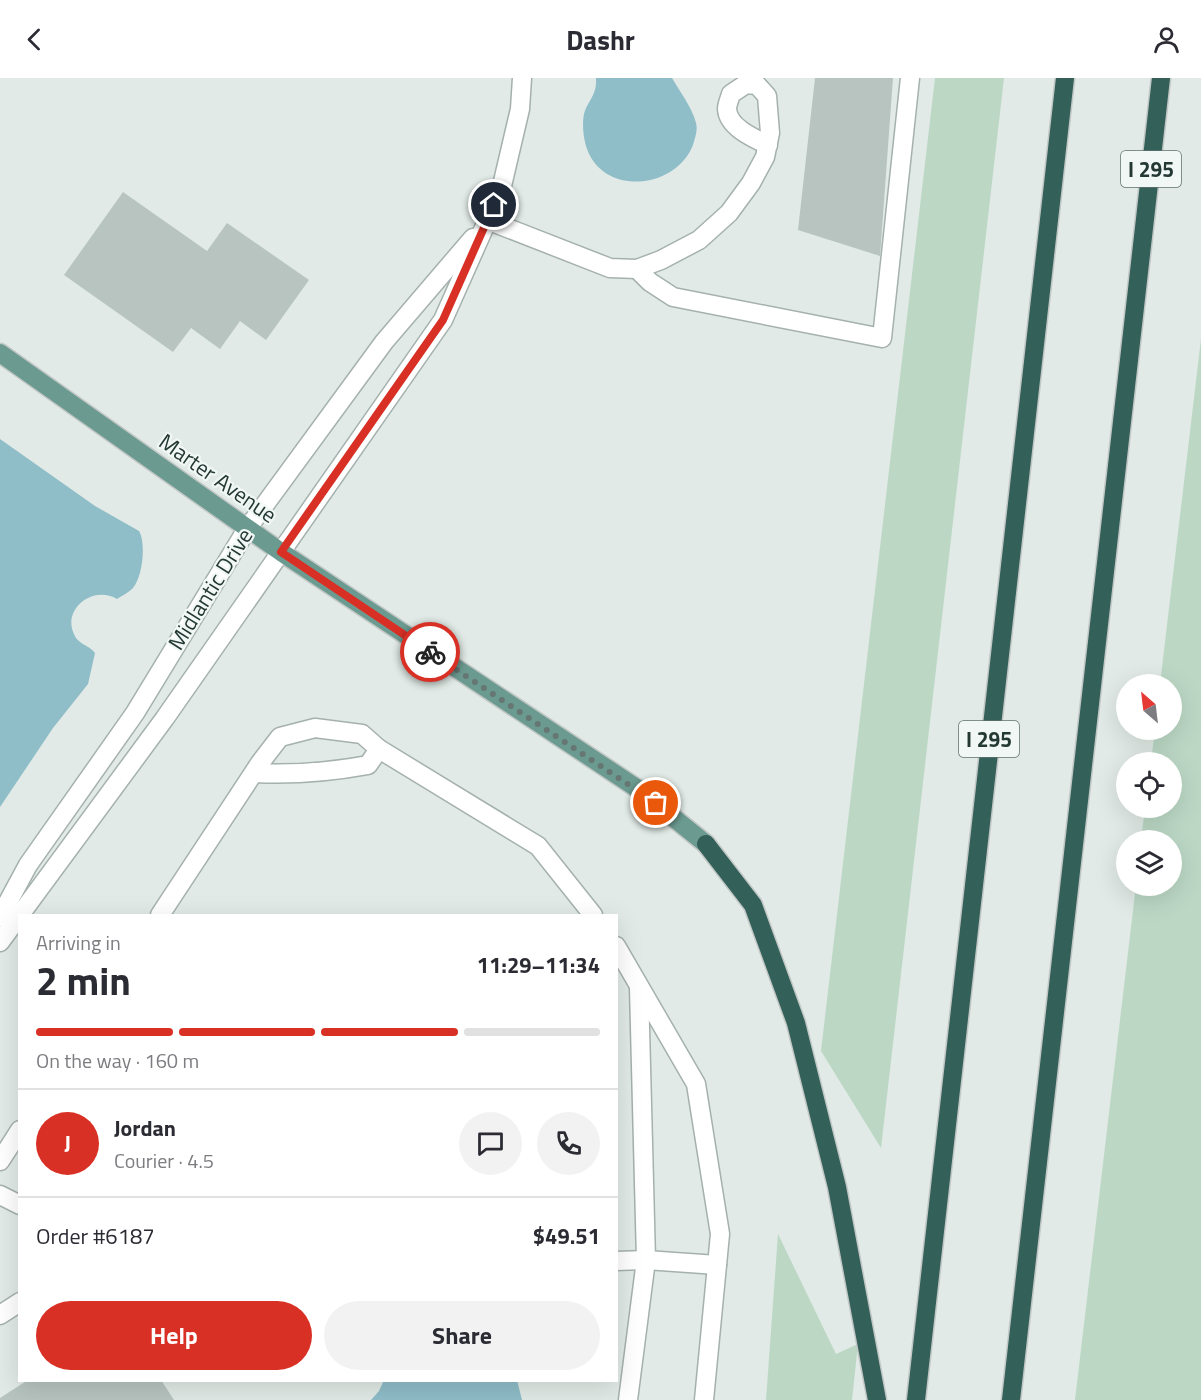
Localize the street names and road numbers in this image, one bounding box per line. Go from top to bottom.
road number: I 295 [1121,151,1181,187]
street label: Marter Avenue [152,425,284,531]
street label: Midlantic Drive [159,522,261,656]
road number: I 295 [959,721,1019,757]

